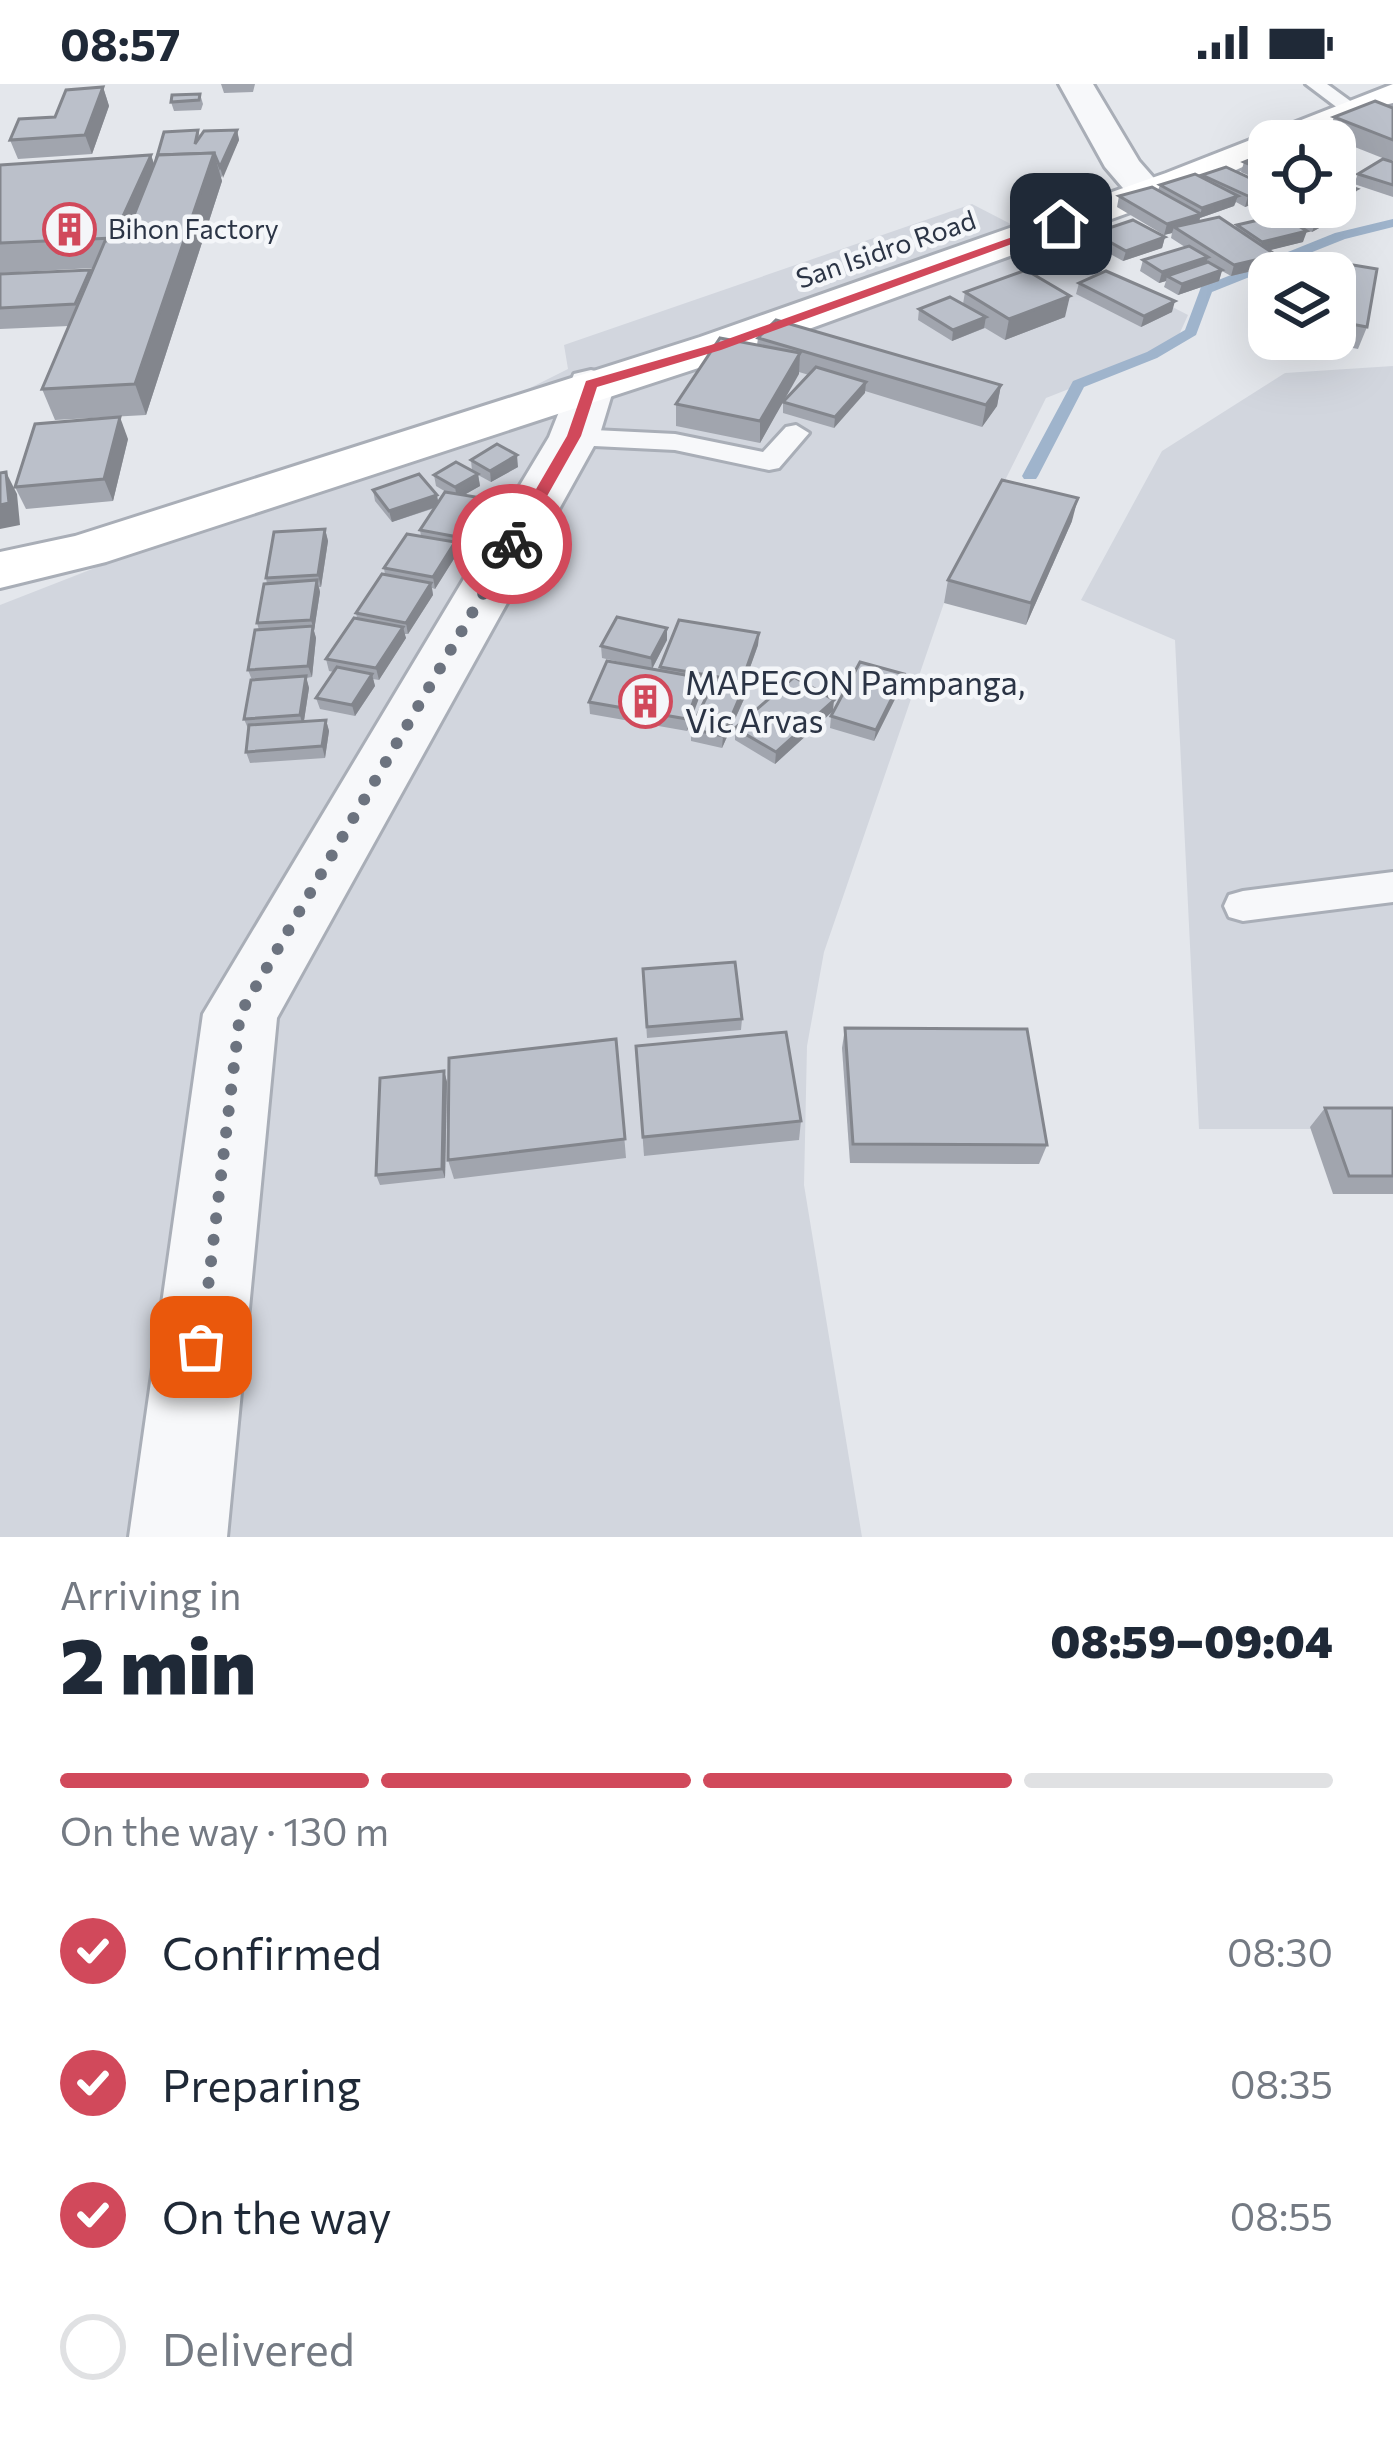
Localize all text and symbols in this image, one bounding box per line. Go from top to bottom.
text: 08:57 [60,15,181,70]
map controls [1248,120,1356,360]
button: locate [1248,120,1356,228]
pin [1010,173,1112,275]
icon: home [1028,191,1094,257]
building icon: Bihon Factory [41,202,97,258]
street label: San Isidro Road [791,202,980,295]
place label: Bihon Factory [108,212,279,245]
button: layers [1248,252,1356,360]
courier [452,484,572,604]
icon: bike [479,511,545,577]
place label: MAPECON Pampanga, Vic Arvas [685,661,1025,740]
building icon: MAPECON Pampanga, Vic Arvas [618,674,674,730]
pin [150,1296,252,1398]
icon: bag [168,1314,234,1380]
text: Arriving in [60,1570,241,1618]
text: 08:59–09:04 [1050,1612,1333,1667]
text: 2 min [60,1615,256,1710]
text: On the way · 130 m [60,1806,389,1854]
icon: check [60,1918,126,1984]
text: Confirmed [162,1924,382,1979]
text: 08:30 [1227,1927,1333,1975]
icon: check [60,2050,126,2116]
text: Preparing [162,2056,361,2111]
text: 08:35 [1230,2059,1333,2107]
icon: check [60,2182,126,2248]
text: On the way [162,2188,392,2243]
text: 08:55 [1230,2191,1333,2239]
text: Delivered [162,2320,355,2375]

